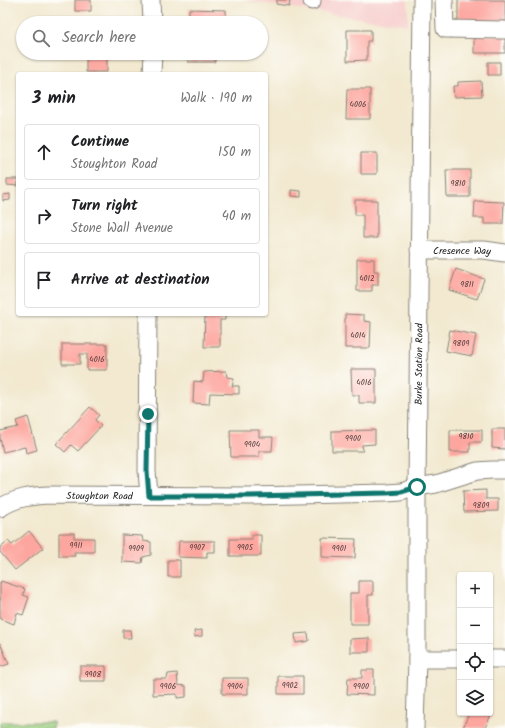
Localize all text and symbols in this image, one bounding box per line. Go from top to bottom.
search box [16,16,268,60]
text: Search here [62,26,136,50]
icon: search [30,27,52,49]
text: 3 min [32,85,76,112]
text: Walk · 190 m [180,88,252,109]
house number: 4006 [350,98,366,111]
text: Continue [71,130,129,154]
icon: ahead [33,141,55,163]
text: 150 m [218,142,251,163]
text: Stoughton Road [71,154,157,175]
house number: 9810 [450,177,466,190]
text: Turn right [71,194,138,218]
icon: right [33,205,55,227]
text: 40 m [222,206,251,227]
text: Stone Wall Avenue [71,218,173,239]
street label: Cresence Way [433,243,492,260]
text: Arrive at destination [71,268,210,292]
icon: arrive [33,269,55,291]
house number: 4012 [359,272,375,285]
house number: 9811 [460,278,474,291]
street label: Burke Station Road [411,322,428,405]
house number: 4014 [350,329,366,342]
house number: 9809 [453,337,469,350]
house number: 4016 [89,353,105,366]
house number: 4016 [356,376,372,389]
route end [139,405,157,423]
house number: 9810 [458,430,474,443]
house number: 9900 [345,432,361,445]
house number: 9904 [244,438,261,451]
route start [408,478,426,496]
street label: Stoughton Road [66,488,134,504]
house number: 9809 [473,499,489,512]
house number: 9911 [70,539,83,552]
house number: 9907 [189,541,205,554]
house number: 9905 [237,541,254,554]
house number: 9909 [128,542,144,555]
house number: 9901 [332,542,347,555]
map controls [457,572,493,716]
button: + [457,572,493,608]
button: − [457,608,493,644]
button: locate [457,644,493,680]
house number: 9908 [85,668,101,681]
house number: 9902 [282,679,299,692]
house number: 9906 [160,680,176,693]
house number: 9904 [227,680,244,693]
house number: 9900 [353,680,369,693]
button: layers [457,680,493,716]

